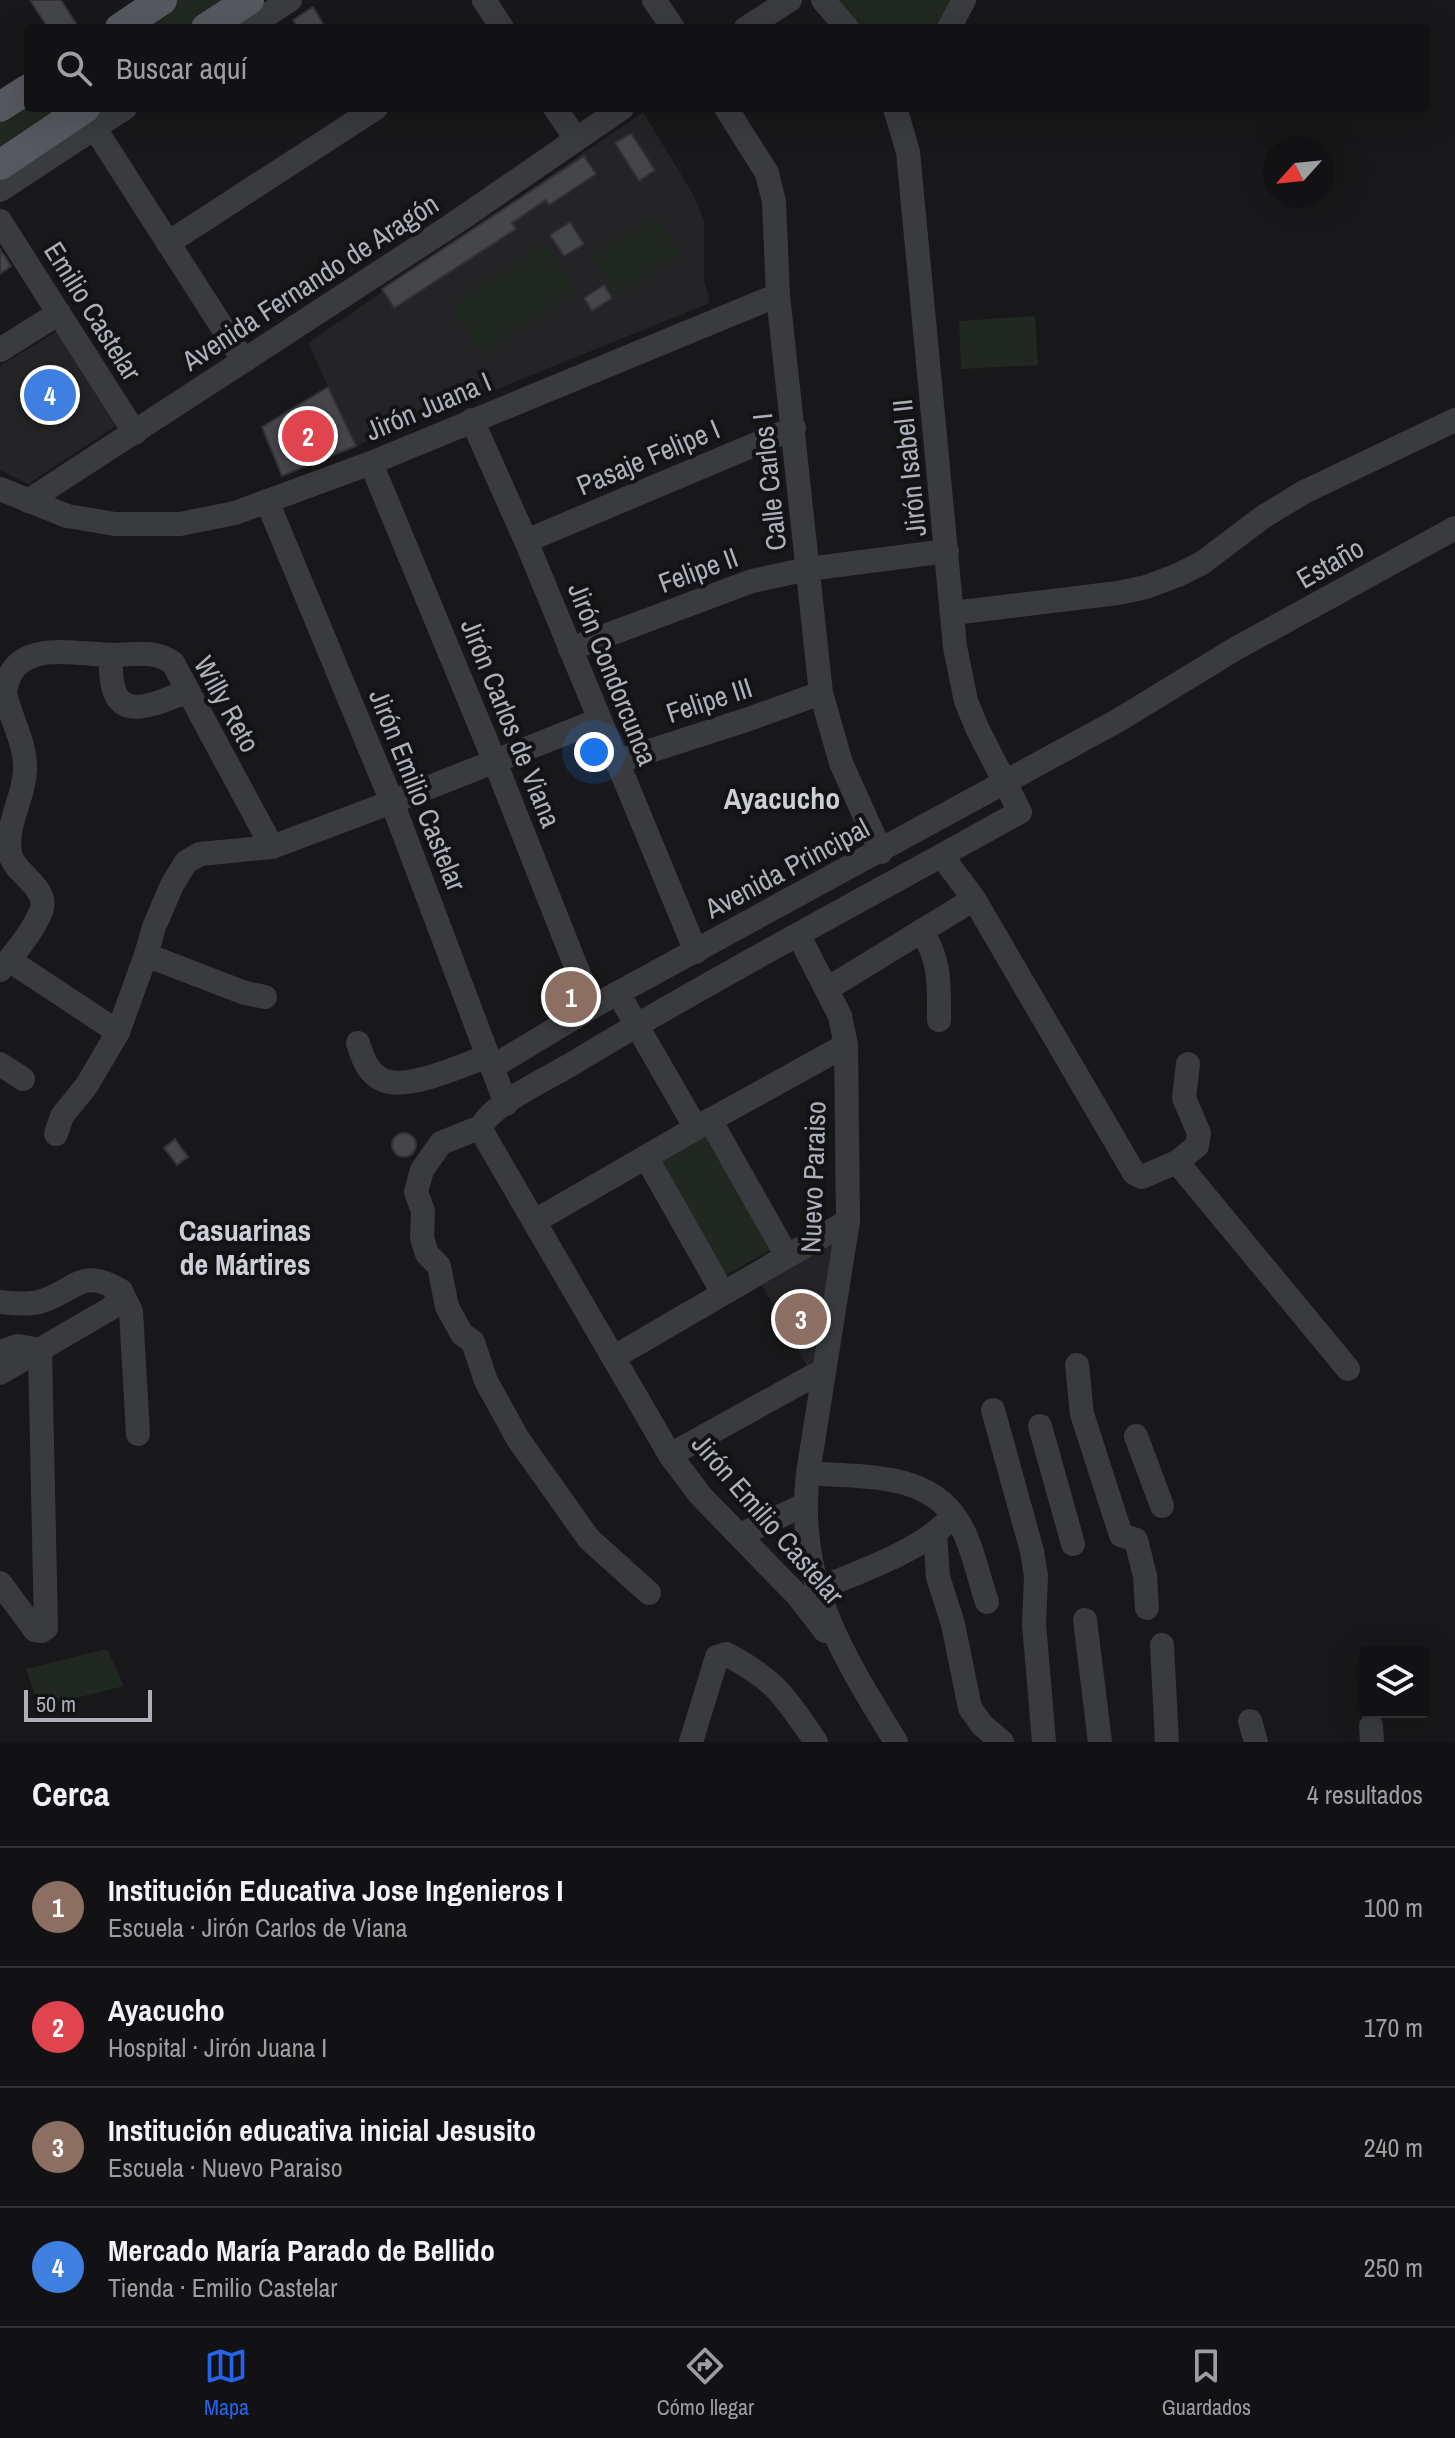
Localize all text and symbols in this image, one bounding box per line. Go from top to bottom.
search box [24,24,1431,112]
icon: search [52,46,96,90]
text: Buscar aquí [116,48,247,88]
north arrow [1263,136,1335,208]
street label: Avenida Fernando de Aragón [174,185,446,380]
street label: Emilio Castelar [35,234,151,388]
street label: Jirón Juana I [359,363,497,449]
pin: 4 [24,365,76,425]
street label: Jirón Isabel II [883,397,935,539]
pin: 2 [282,406,334,466]
street label: Pasaje Felipe I [571,410,725,504]
street label: Calle Carlos I [743,411,795,553]
street label: Estaño [1290,529,1370,597]
street label: Felipe II [653,538,743,602]
street label: Jirón Condorcunca [559,577,667,771]
street label: Jirón Carlos de Viana [452,613,570,833]
street label: Willy Reto [185,649,269,759]
street label: Felipe III [661,668,757,732]
street label: Jirón Emilio Castelar [360,683,476,897]
your location [574,732,614,772]
district label: Ayacucho [724,778,840,818]
street label: Avenida Principal [697,809,876,928]
pin: 1 [545,967,597,1027]
street label: Nuevo Paraiso [791,1100,835,1254]
district label: Casuarinas de Mártires [179,1210,311,1284]
pin: 3 [775,1289,827,1349]
street label: Jirón Emilio Castelar [683,1426,853,1613]
map controls [1359,1646,1431,1718]
button: layers [1359,1646,1431,1718]
scale bar [24,1686,152,1722]
text: 50 m [36,1689,76,1719]
text: Cerca [32,1771,110,1817]
text: 4 resultados [1307,1777,1423,1812]
text: Institución Educativa Jose Ingenieros I [108,1870,563,1910]
text: 1 [52,1890,64,1925]
text: 100 m [1364,1890,1423,1925]
text: Escuela · Jirón Carlos de Viana [108,1910,407,1945]
text: Ayacucho [108,1990,225,2030]
text: 2 [52,2010,64,2045]
text: 170 m [1364,2010,1423,2045]
text: Hospital · Jirón Juana I [108,2030,327,2065]
text: Institución educativa inicial Jesusito [108,2110,536,2150]
text: 3 [52,2130,64,2165]
text: 240 m [1364,2130,1423,2165]
text: Escuela · Nuevo Paraiso [108,2150,343,2185]
text: Mercado María Parado de Bellido [108,2230,495,2270]
text: 4 [52,2250,64,2285]
text: 250 m [1364,2250,1423,2285]
text: Tienda · Emilio Castelar [108,2270,337,2305]
tab: Mapa [204,2344,249,2422]
tab: Cómo llegar [657,2344,754,2422]
tab: Guardados [1162,2344,1251,2422]

